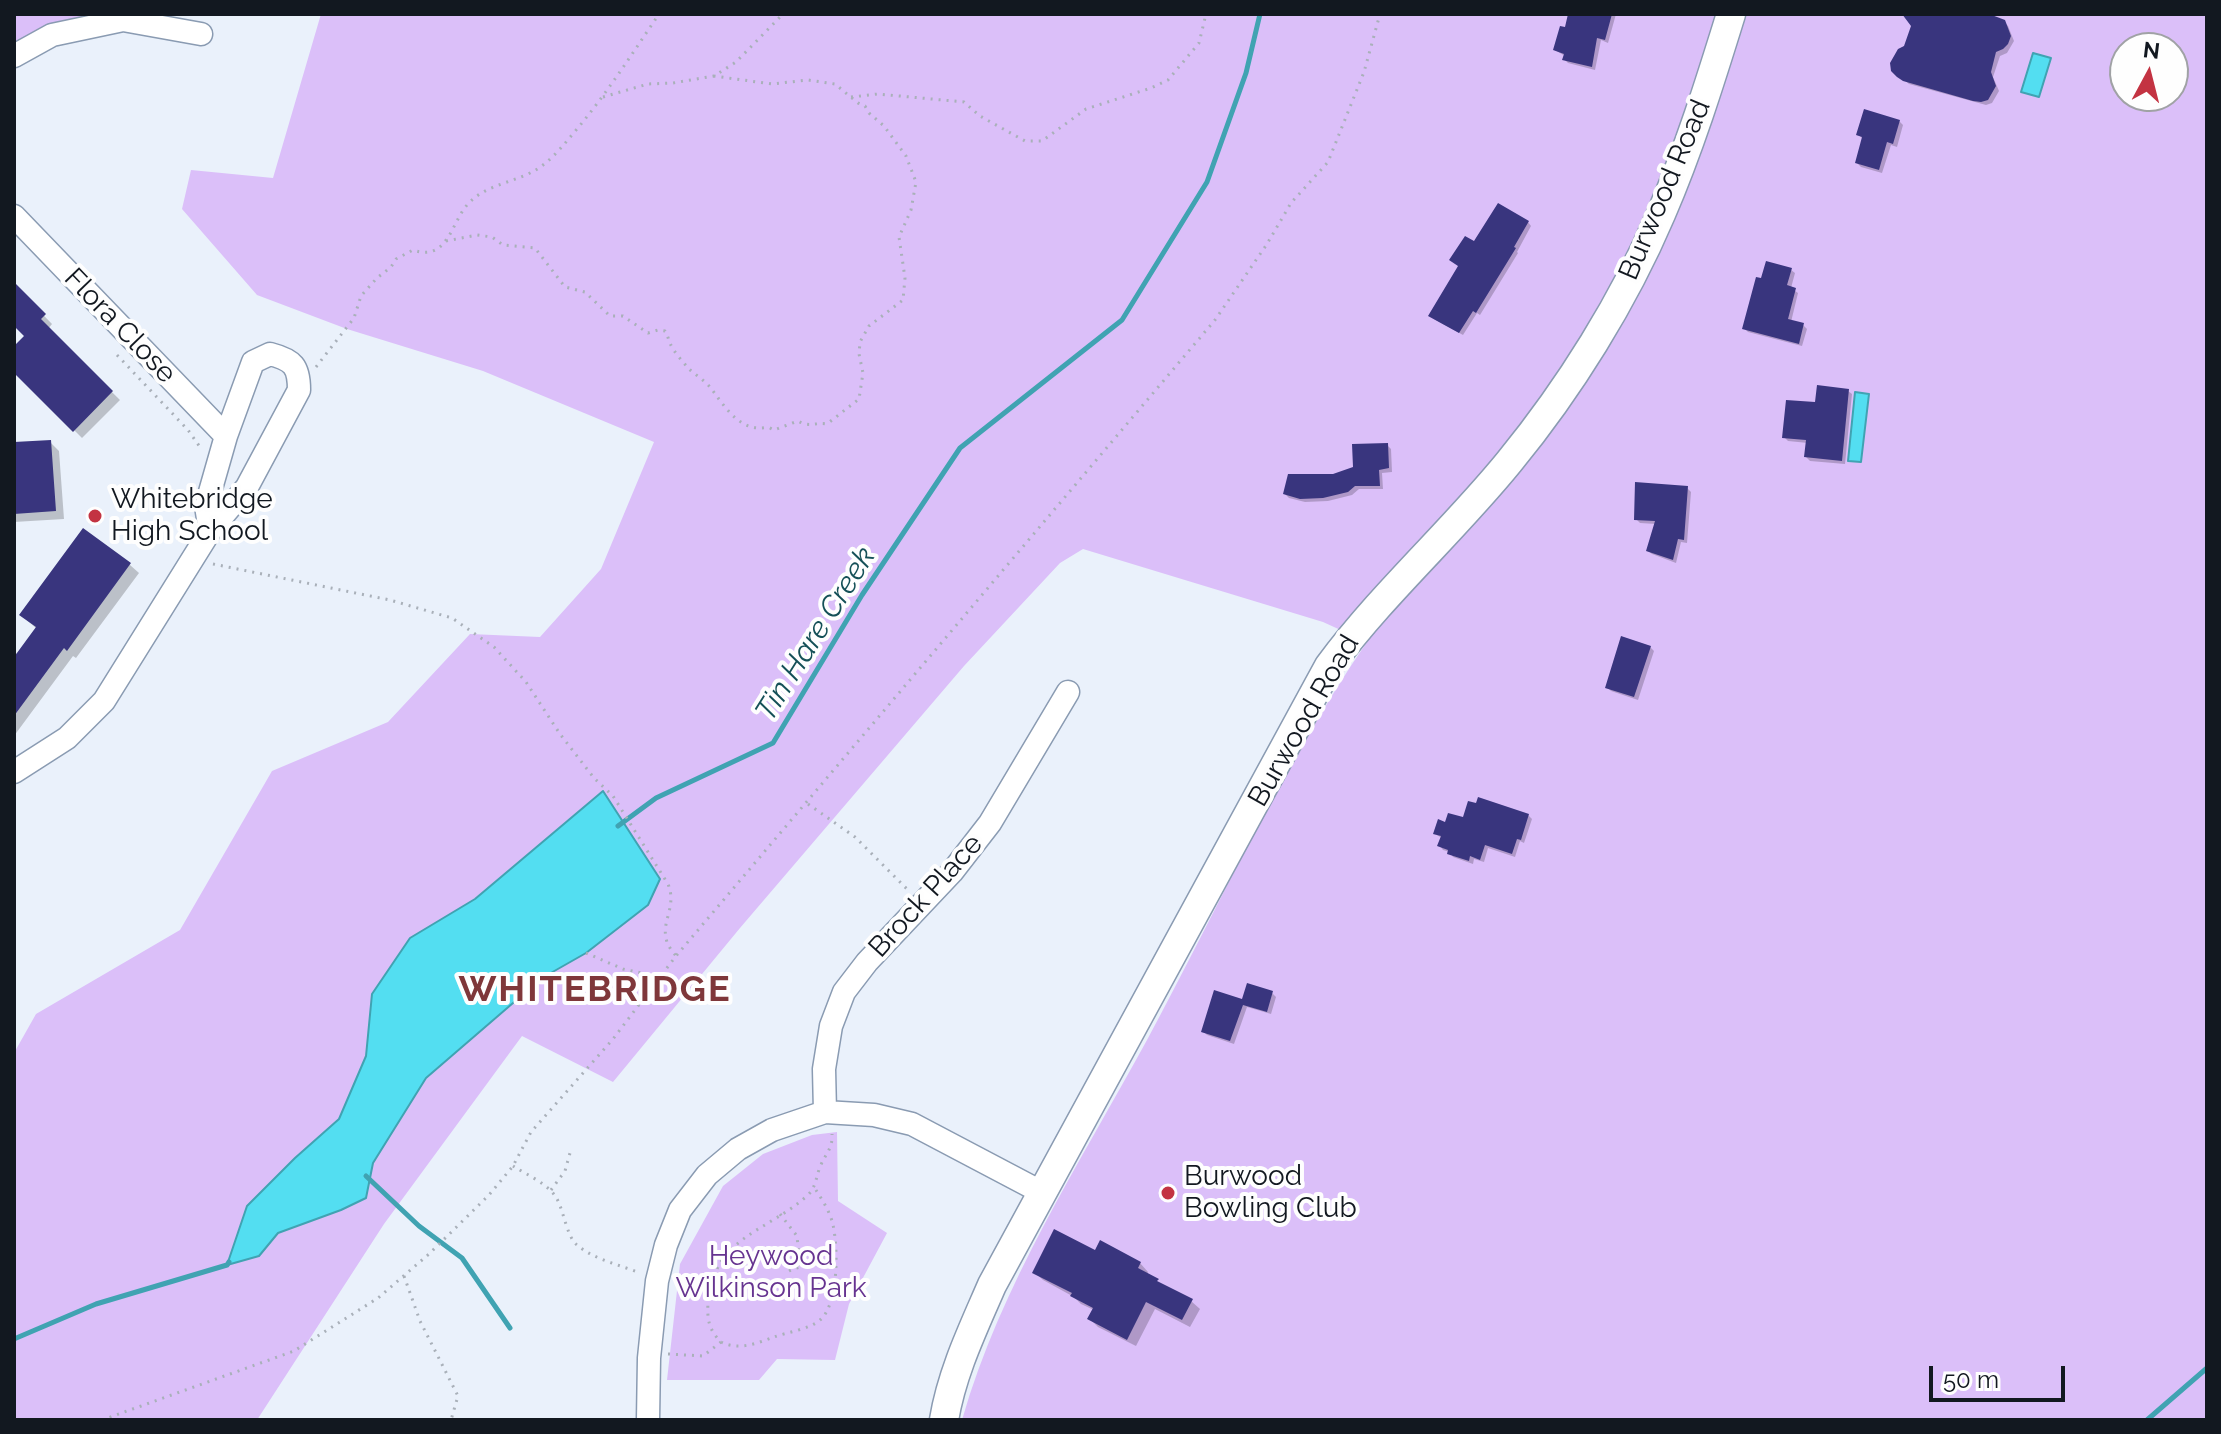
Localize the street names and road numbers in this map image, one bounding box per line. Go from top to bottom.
street label: Burwood Road [1612,95,1718,285]
street label: Flora Close [57,262,183,390]
street label: Burwood Road [1241,629,1367,813]
street label: Brock Place [862,828,990,964]

